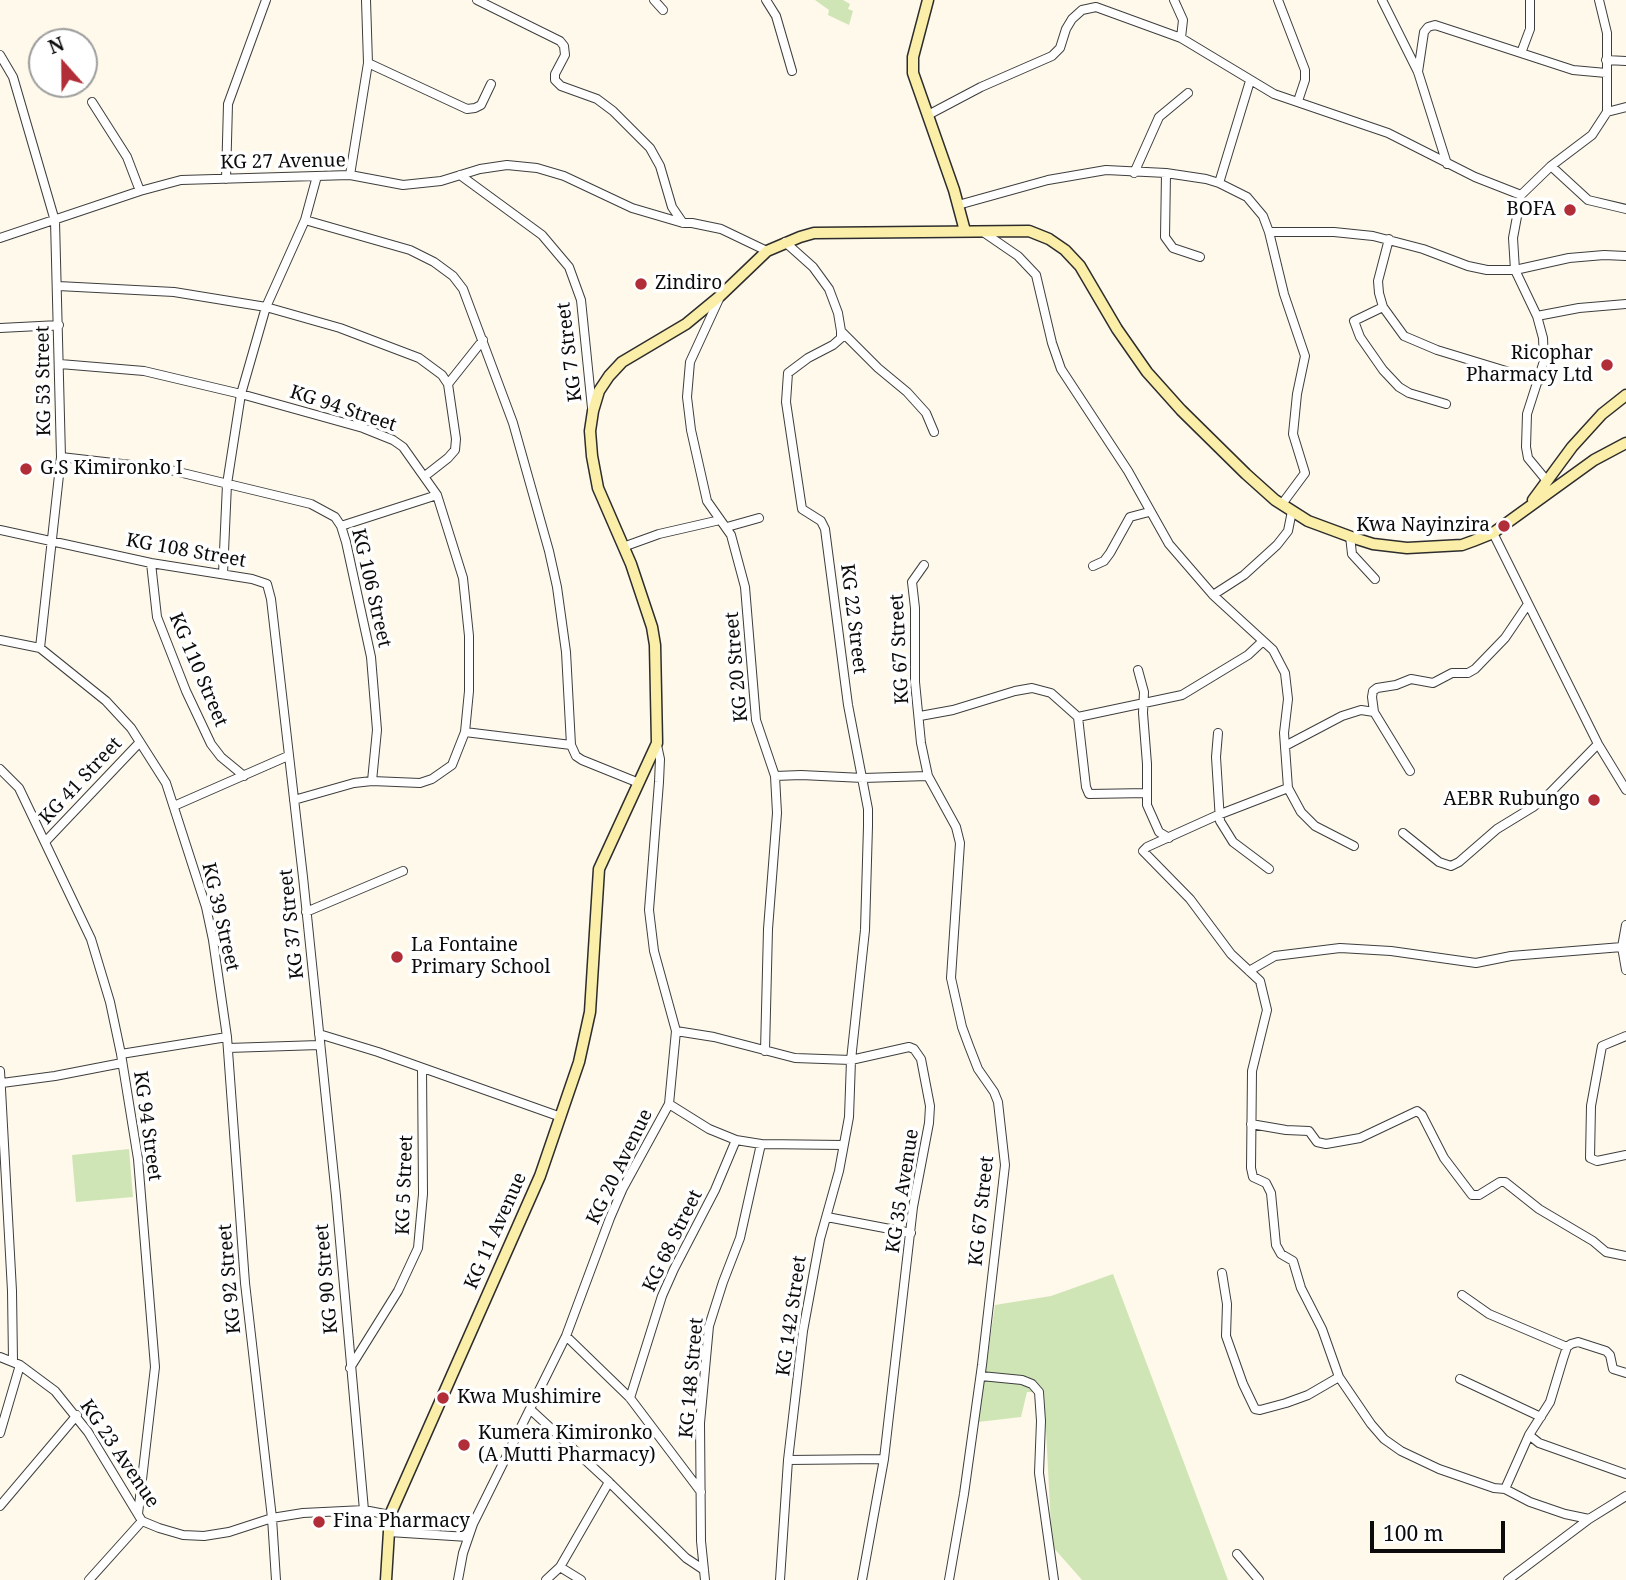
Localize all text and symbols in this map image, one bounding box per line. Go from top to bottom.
north arrow [28,28,98,98]
text: N [45,30,68,60]
street label: KG 27 Avenue [220,150,346,174]
place label: BOFA [1506,199,1556,221]
marker: BOFA [1562,202,1578,218]
place label: Zindiro [655,273,722,295]
marker: Zindiro [633,276,649,292]
street label: KG 7 Street [553,301,587,403]
street label: KG 53 Street [32,326,56,436]
place label: Ricophar Pharmacy Ltd [1466,343,1593,387]
marker: Ricophar Pharmacy Ltd [1599,357,1615,373]
street label: KG 94 Street [287,381,399,437]
place label: G.S Kimironko I [40,458,183,480]
marker: G.S Kimironko I [18,461,34,477]
place label: Kwa Nayinzira [1356,515,1490,537]
marker: Kwa Nayinzira [1496,518,1512,534]
street label: KG 106 Street [346,526,396,650]
street label: KG 108 Street [124,529,248,573]
street label: KG 22 Street [835,563,871,675]
street label: KG 67 Street [886,593,914,705]
street label: KG 110 Street [164,610,232,730]
street label: KG 20 Street [721,611,753,723]
street label: KG 41 Street [35,733,127,829]
place label: AEBR Rubungo [1443,789,1580,811]
marker: AEBR Rubungo [1586,792,1602,808]
street label: KG 39 Street [196,861,244,973]
street label: KG 37 Street [275,868,309,980]
place label: La Fontaine Primary School [411,935,550,979]
marker: La Fontaine Primary School [389,949,405,965]
street label: KG 94 Street [128,1070,166,1182]
street label: KG 20 Avenue [582,1106,658,1228]
street label: KG 35 Avenue [882,1127,924,1255]
street label: KG 5 Street [392,1135,418,1235]
street label: KG 67 Street [965,1155,999,1267]
street label: KG 11 Avenue [460,1169,532,1293]
street label: KG 68 Street [639,1186,707,1296]
street label: KG 92 Street [214,1223,246,1335]
street label: KG 90 Street [311,1223,343,1335]
street label: KG 142 Street [772,1254,812,1378]
street label: KG 148 Street [675,1317,709,1439]
place label: Kwa Mushimire [457,1387,601,1409]
marker: Kwa Mushimire [435,1390,451,1406]
street label: KG 23 Avenue [74,1396,164,1512]
place label: Kumera Kimironko (A Mutti Pharmacy) [478,1423,656,1467]
marker: Kumera Kimironko (A Mutti Pharmacy) [456,1437,472,1453]
scale bar [1374,1506,1509,1550]
place label: Fina Pharmacy [333,1511,470,1533]
marker: Fina Pharmacy [311,1514,327,1530]
text: 100 m [1383,1519,1444,1547]

